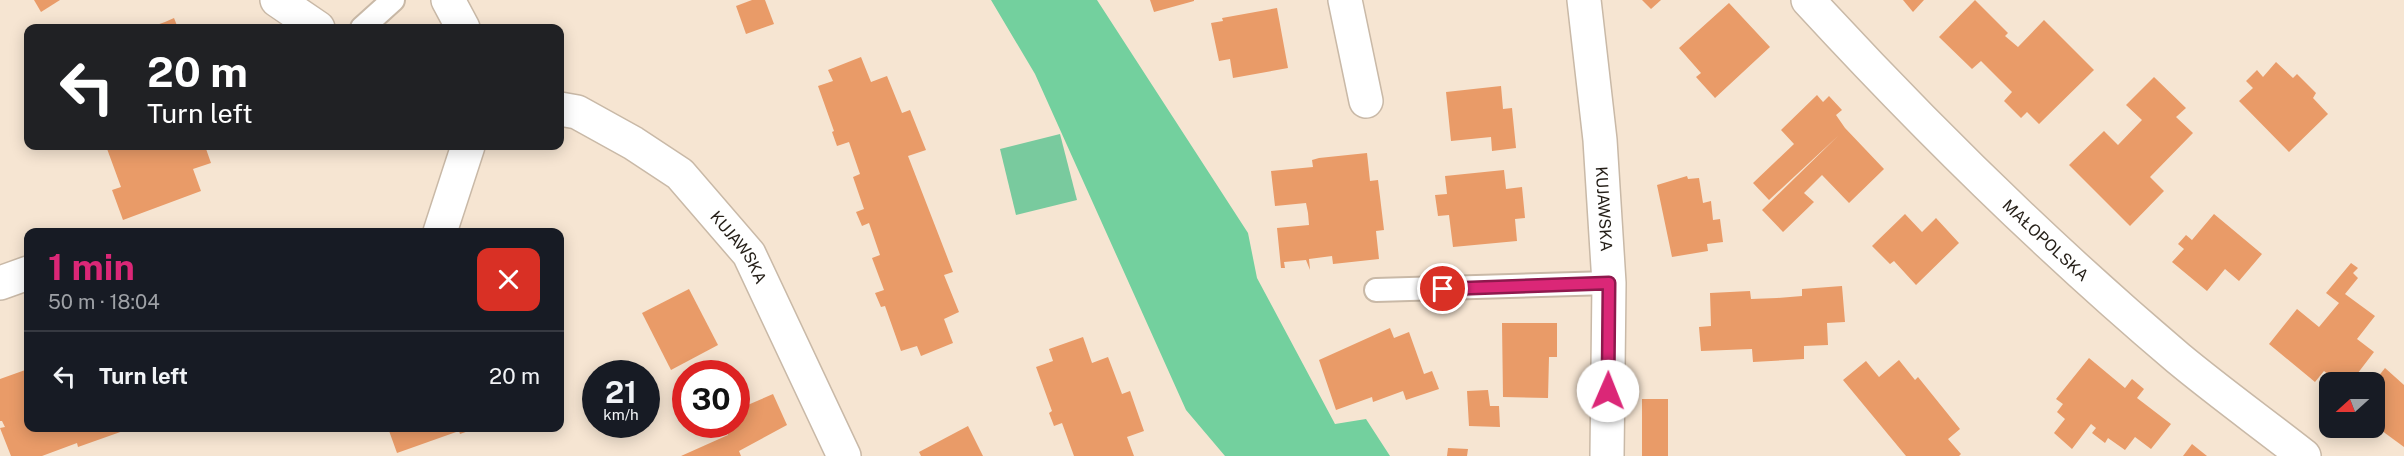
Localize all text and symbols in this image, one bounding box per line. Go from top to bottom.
text: 20 m [147,47,248,96]
icon: left [48,48,126,126]
text: Turn left [147,97,253,129]
street label: KUJAWSKA [1592,166,1616,252]
street label: MAŁOPOLSKA [1999,195,2093,285]
street label: KUJAWSKA [707,207,771,286]
text: 1 min [48,246,135,288]
button: close [477,248,540,311]
pin [1417,263,1468,314]
icon: arrive [1426,272,1459,305]
text: 50 m · 18:04 [48,290,160,314]
position arrow [1576,359,1640,423]
icon: left [48,360,81,393]
speed limit sign: 30 [672,360,750,438]
text: Turn left [99,363,188,389]
text: 20 m [489,363,540,389]
north arrow [2319,372,2385,438]
map controls [2319,372,2385,438]
text: 21 [605,374,637,410]
text: km/h [603,406,639,423]

